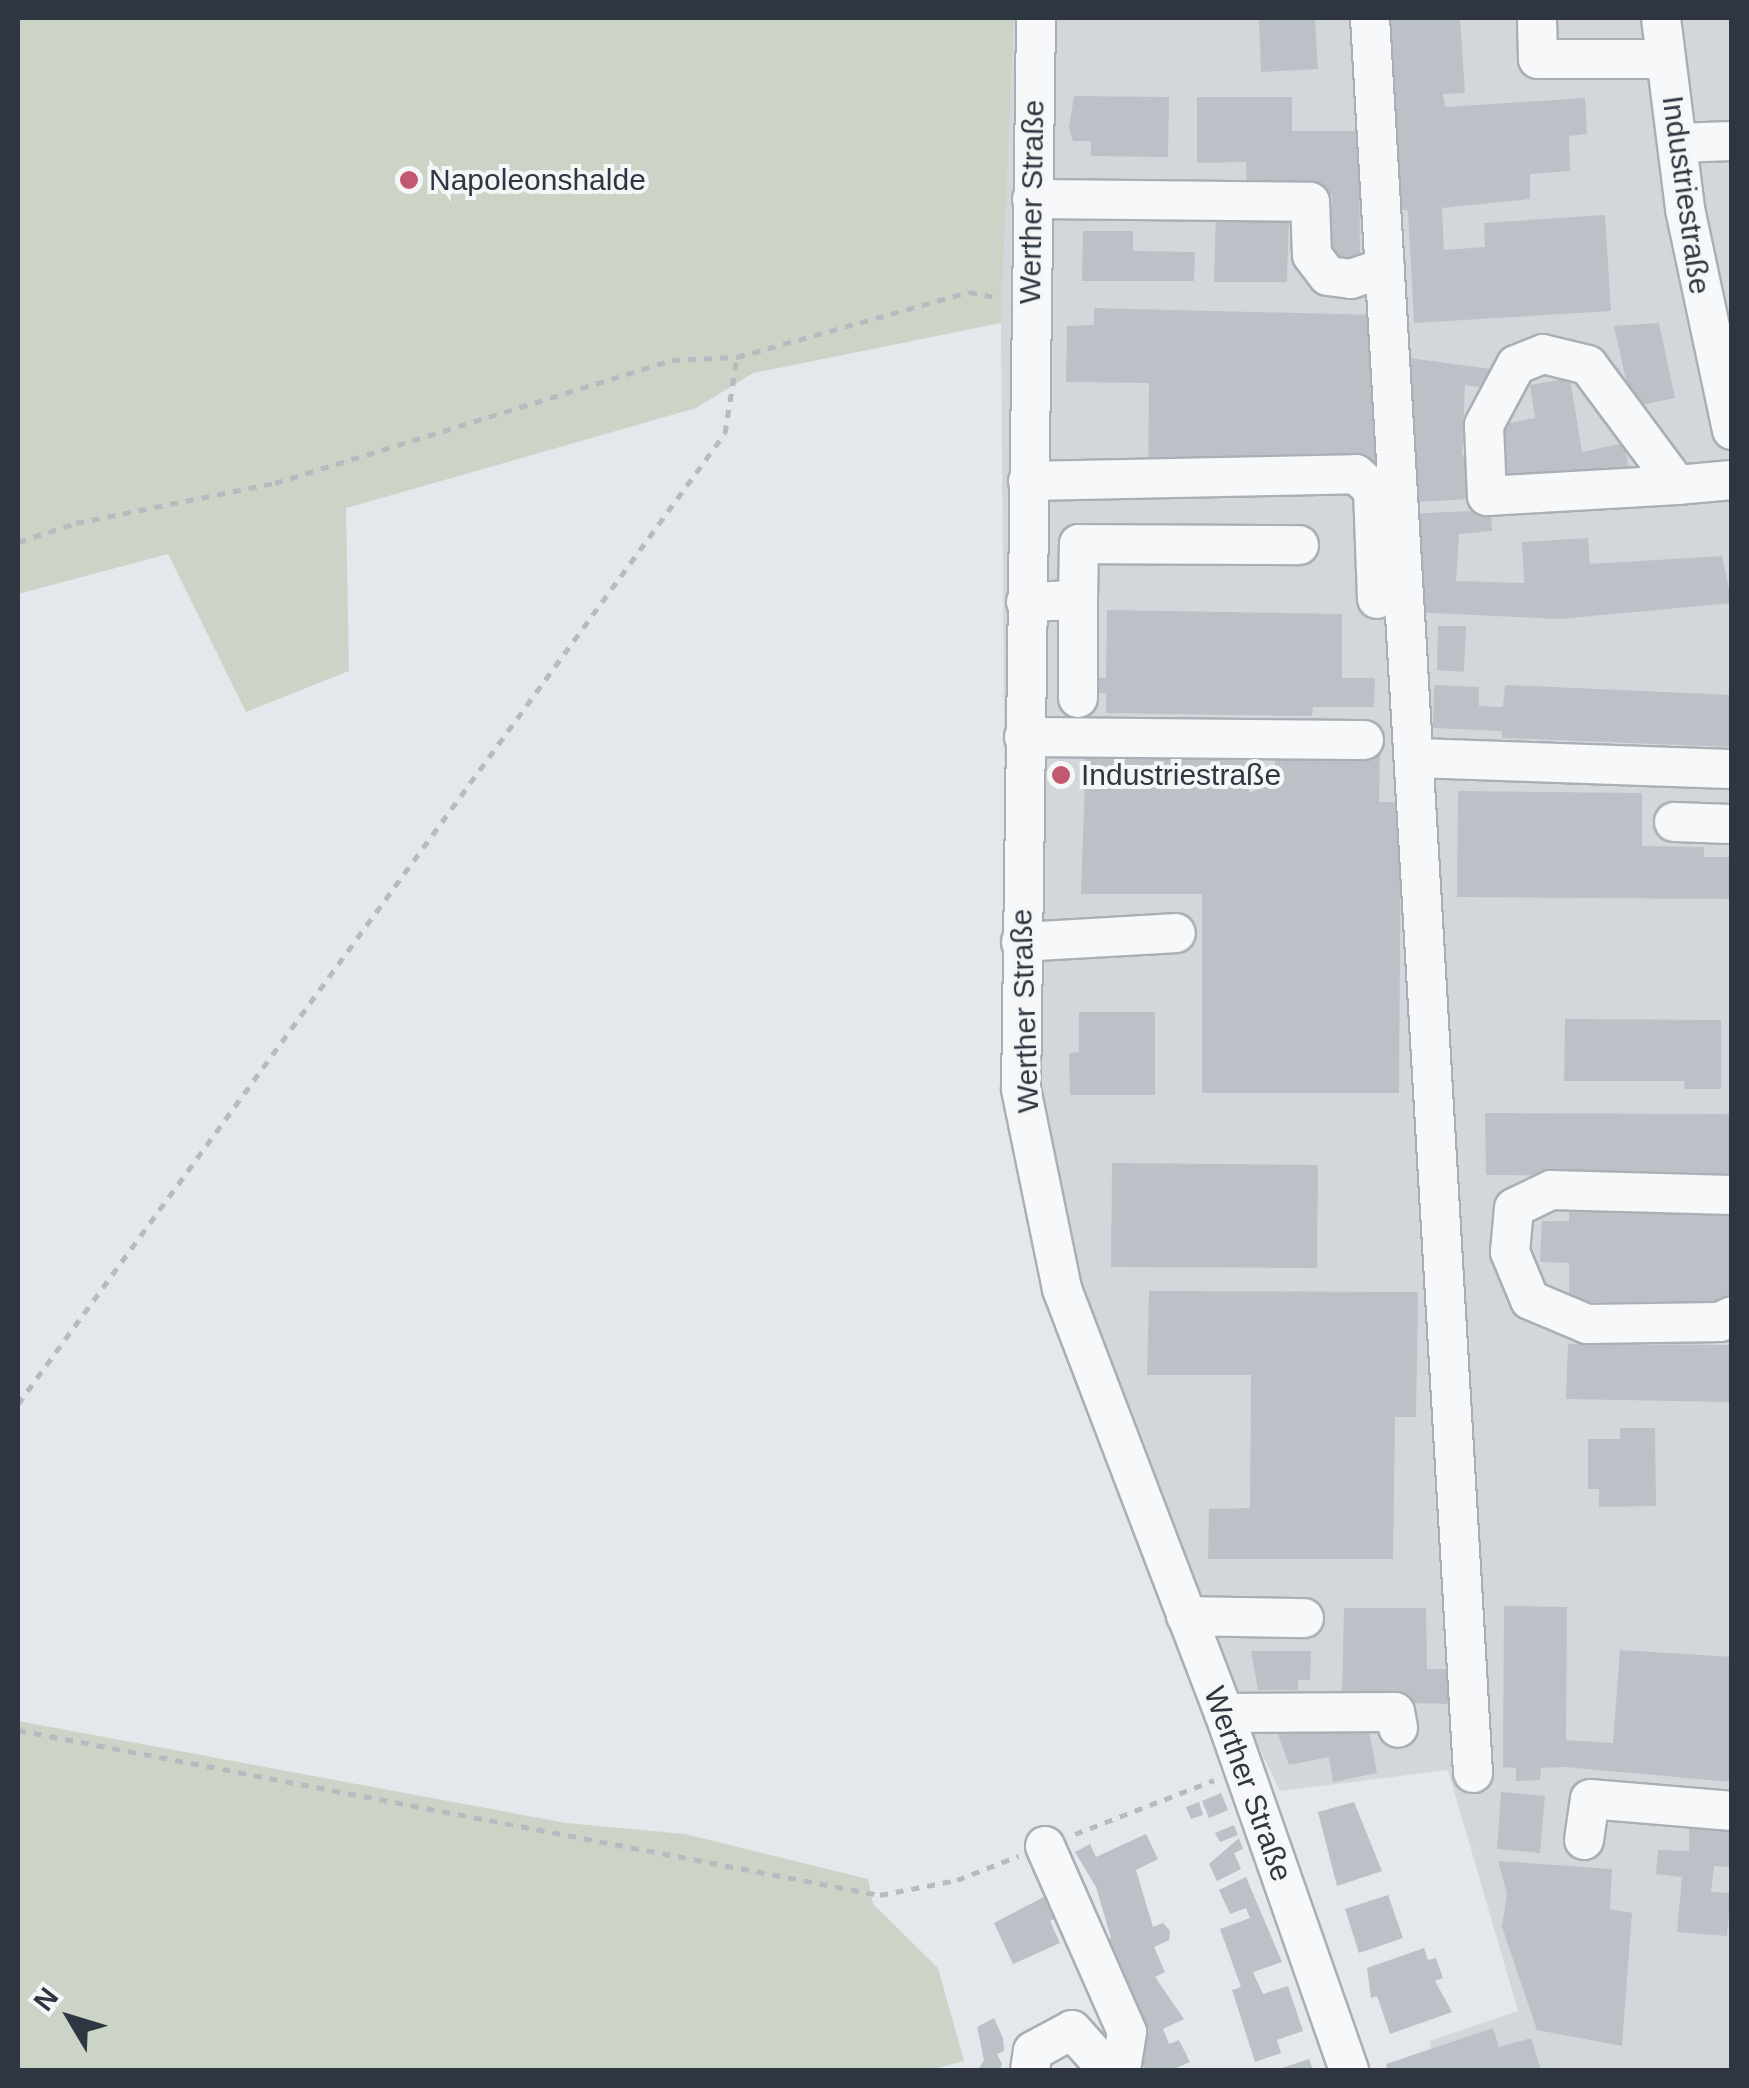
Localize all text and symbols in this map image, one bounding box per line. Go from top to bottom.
street label: Industriestraße [1654,93,1718,297]
street label: Werther Straße [1012,99,1052,305]
place label: Napoleonshalde [429,162,646,198]
marker: Napoleonshalde [398,169,420,191]
place label: Industriestraße [1081,757,1281,793]
marker: Industriestraße [1050,764,1072,786]
street label: Werther Straße [1003,908,1047,1114]
street label: Werther Straße [1196,1682,1300,1886]
north arrow [20,1968,120,2068]
text: N [28,1982,64,2017]

